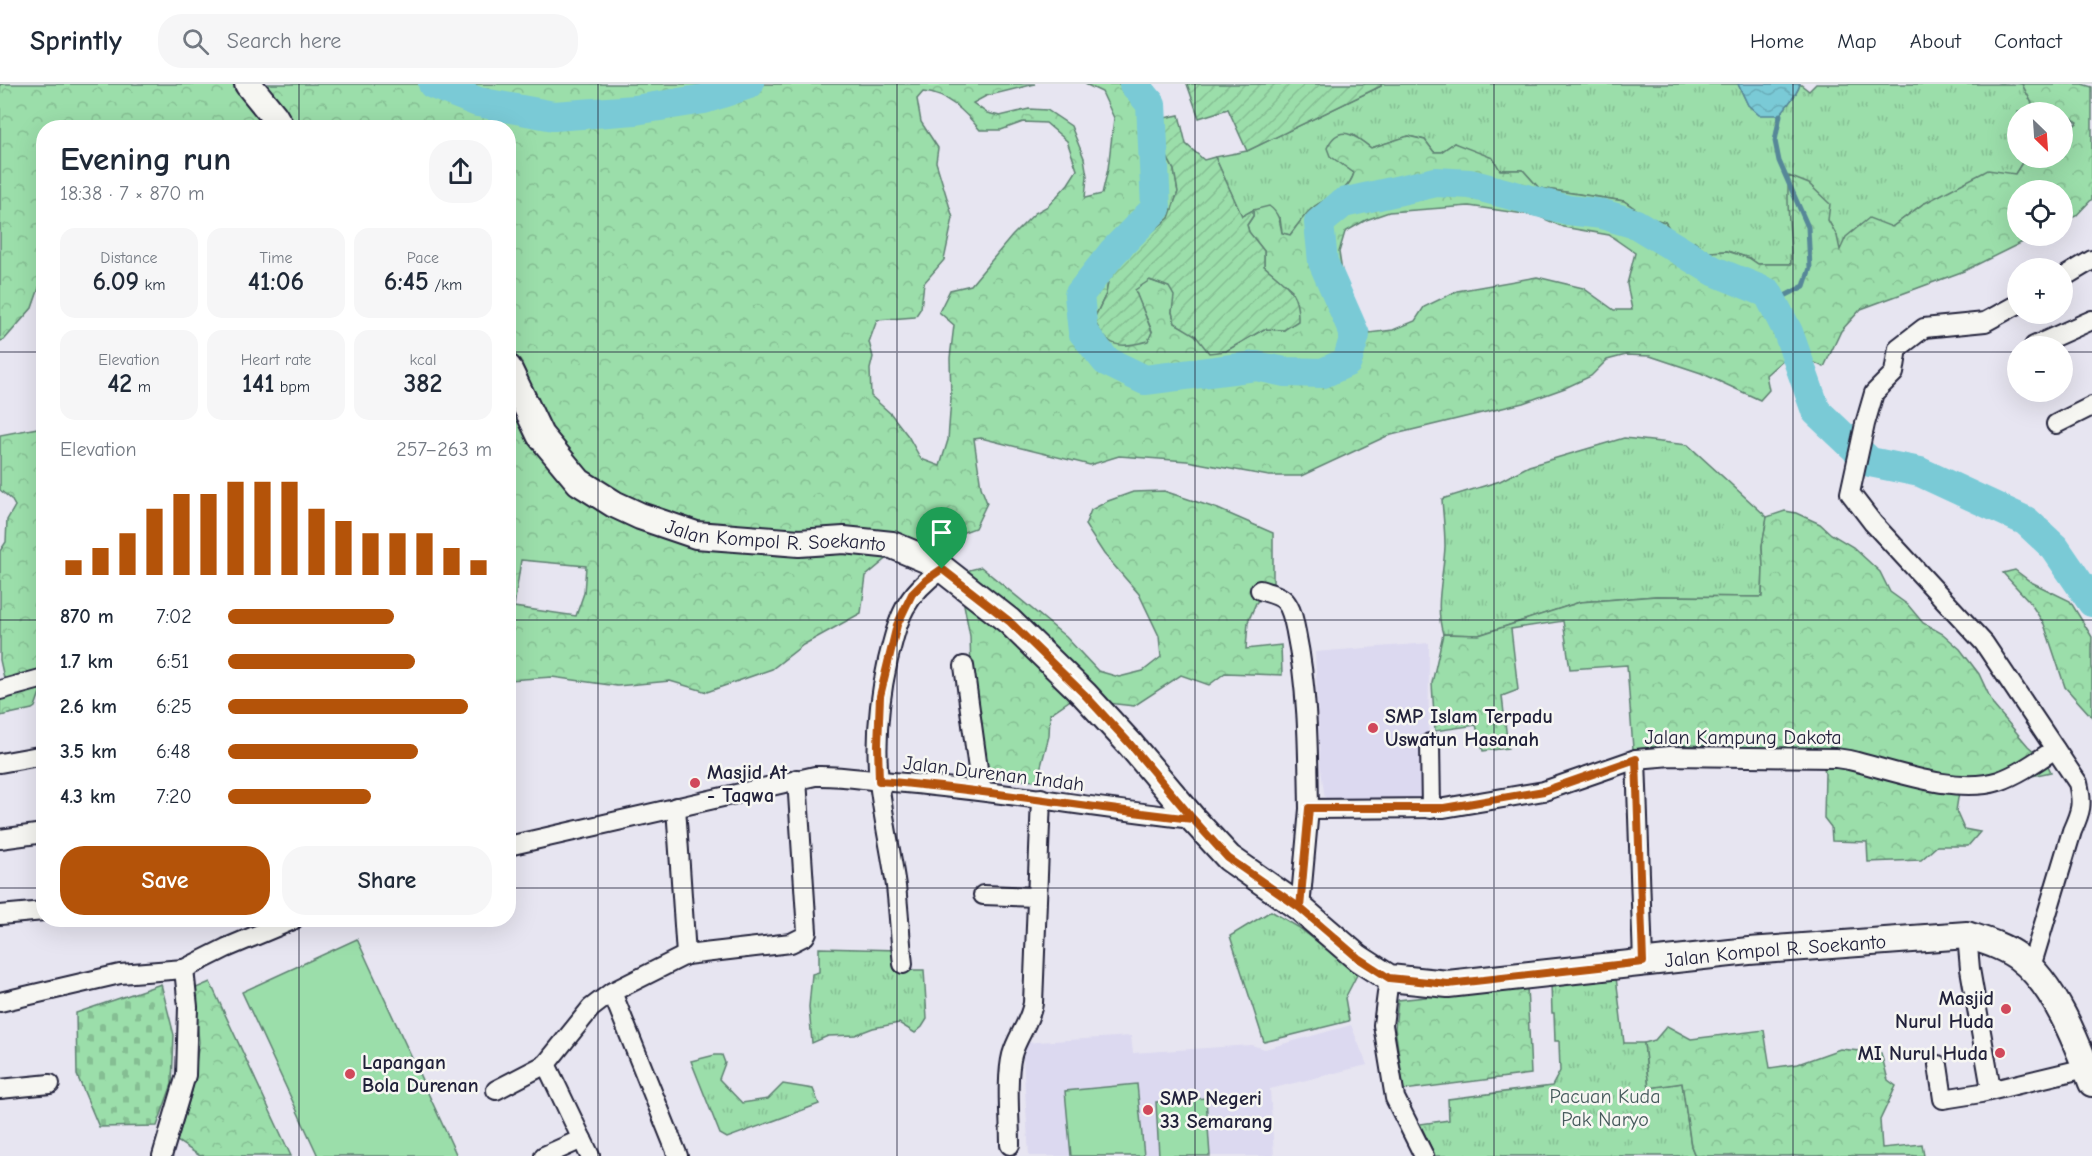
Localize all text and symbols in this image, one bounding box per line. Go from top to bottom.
search box [158,14,578,68]
text: Sprintly [30,25,122,57]
icon: search [179,25,212,58]
text: Search here [227,28,341,54]
text: Home [1750,29,1804,53]
text: Map [1837,29,1877,53]
text: About [1910,29,1961,53]
text: Contact [1994,29,2062,53]
north arrow [2007,102,2073,168]
map controls [2007,102,2073,402]
text: Evening run [60,140,231,178]
button: share [429,140,492,203]
button: locate [2007,180,2073,246]
text: 18:38 · 7 × 870 m [60,182,205,205]
text: Distance [100,249,158,267]
text: Time [259,249,293,267]
text: Pace [407,249,439,267]
button: + [2007,258,2073,324]
text: 6.09 [92,267,139,297]
text: 41:06 [248,267,304,297]
text: 6:45 [384,267,429,297]
text: km [139,276,166,294]
text: /km [429,276,462,294]
button: − [2007,336,2073,402]
text: Elevation [98,351,160,369]
text: Heart rate [241,351,311,369]
text: kcal [410,351,436,369]
text: 42 [107,369,132,399]
text: 141 [242,369,274,399]
text: 382 [403,369,443,399]
text: m [132,378,151,396]
text: bpm [274,378,310,396]
text: Elevation [60,438,137,461]
text: 257–263 m [396,438,492,461]
pin [916,507,967,569]
street label: Jalan Kompol R. Soekanto [662,514,887,556]
icon: arrive [925,516,958,549]
text: 870 m [60,605,114,628]
text: 7:02 [156,605,192,628]
text: 1.7 km [60,650,113,673]
text: 6:51 [156,650,189,673]
text: 2.6 km [60,695,117,718]
text: 6:25 [156,695,192,718]
place label: SMP Islam Terpadu Uswatun Hasanah [1385,705,1553,751]
marker: SMP Islam Terpadu Uswatun Hasanah [1366,721,1380,735]
street label: Jalan Kampung Dakota [1644,726,1842,749]
text: 3.5 km [60,740,117,763]
text: 6:48 [156,740,190,763]
street label: Jalan Durenan Indah [902,751,1086,796]
place label: Masjid At - Taqwa [707,761,787,807]
marker: Masjid At - Taqwa [688,776,702,790]
text: 4.3 km [60,785,116,808]
text: 7:20 [156,785,192,808]
button: Save [60,846,270,915]
button: Share [282,846,492,915]
street label: Jalan Kompol R. Soekanto [1663,930,1887,972]
place label: Masjid Nurul Huda [1895,987,1994,1033]
marker: Masjid Nurul Huda [1999,1002,2013,1016]
place label: MI Nurul Huda [1858,1042,1988,1065]
marker: MI Nurul Huda [1993,1046,2007,1060]
place label: Lapangan Bola Durenan [362,1051,479,1097]
marker: Lapangan Bola Durenan [343,1067,357,1081]
park label: Pacuan Kuda Pak Naryo [1550,1085,1660,1131]
place label: SMP Negeri 33 Semarang [1160,1087,1273,1133]
marker: SMP Negeri 33 Semarang [1141,1103,1155,1117]

